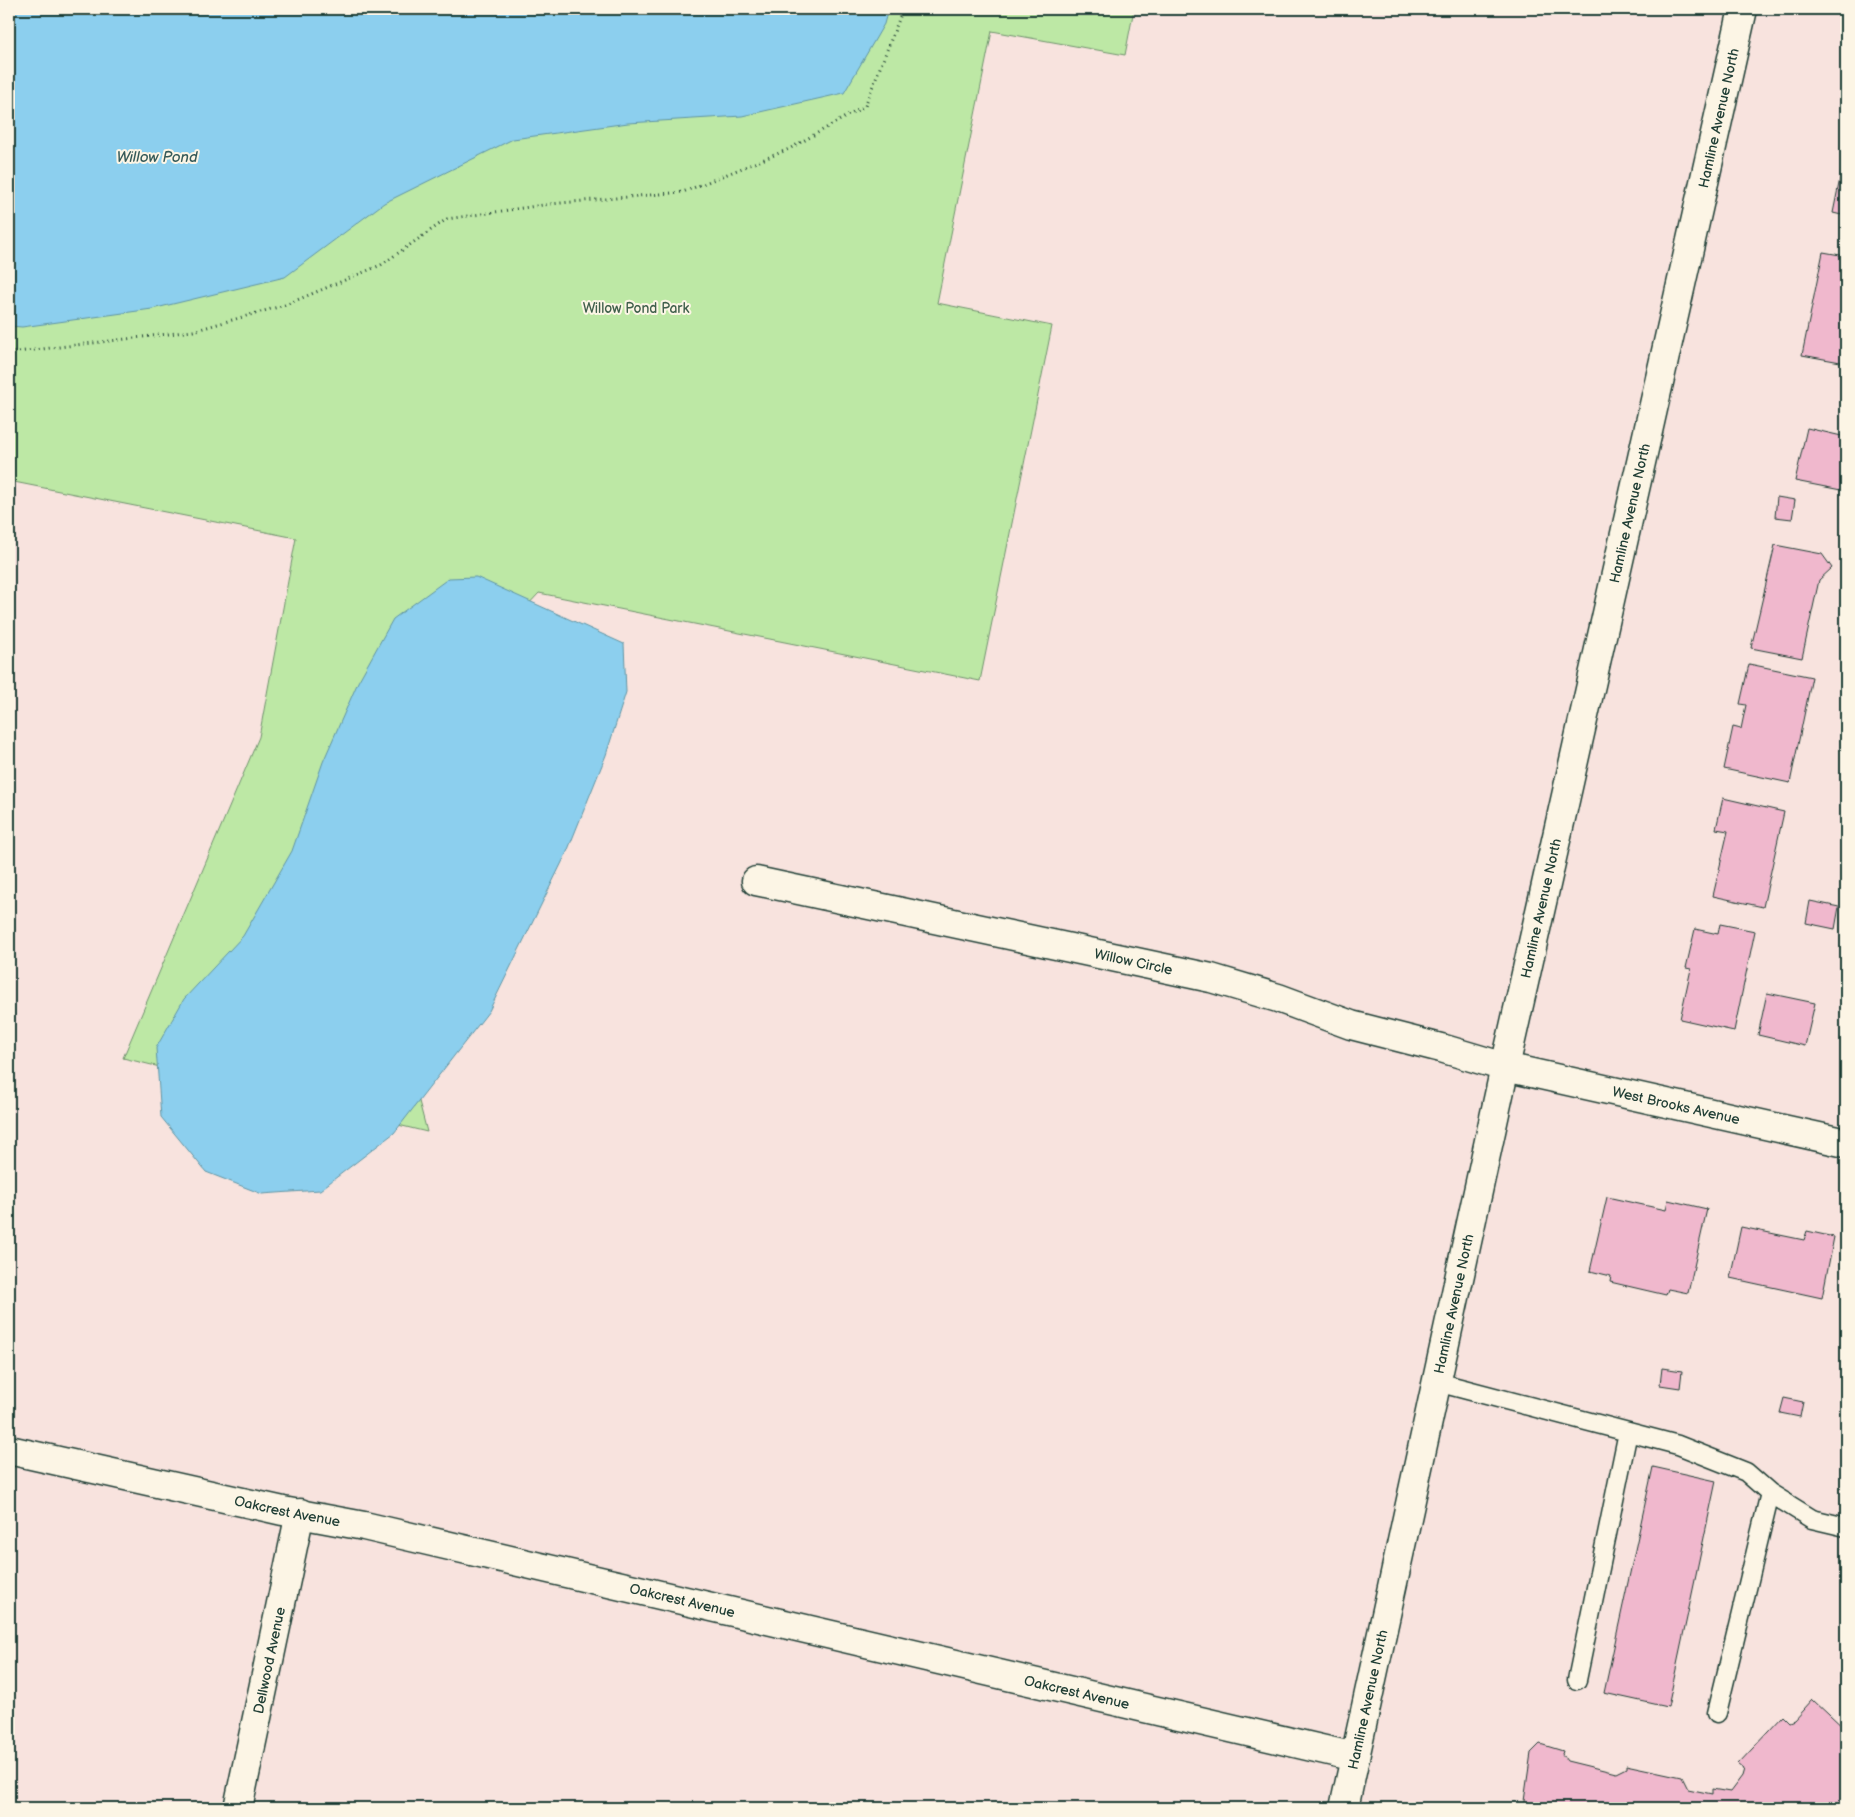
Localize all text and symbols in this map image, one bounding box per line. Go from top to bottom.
street label: Hamline Avenue North [1695,46,1743,190]
water label: Willow Pond [116,148,198,167]
park label: Willow Pond Park [583,300,689,317]
street label: Hamline Avenue North [1606,441,1654,585]
street label: Hamline Avenue North [1517,837,1565,980]
street label: Willow Circle [1093,945,1174,979]
street label: West Brooks Avenue [1611,1083,1741,1128]
street label: Hamline Avenue North [1431,1232,1478,1375]
street label: Oakcrest Avenue [233,1492,342,1530]
street label: Oakcrest Avenue [628,1580,737,1621]
street label: Dellwood Avenue [250,1605,289,1715]
street label: Hamline Avenue North [1345,1628,1392,1771]
street label: Oakcrest Avenue [1022,1672,1131,1713]

